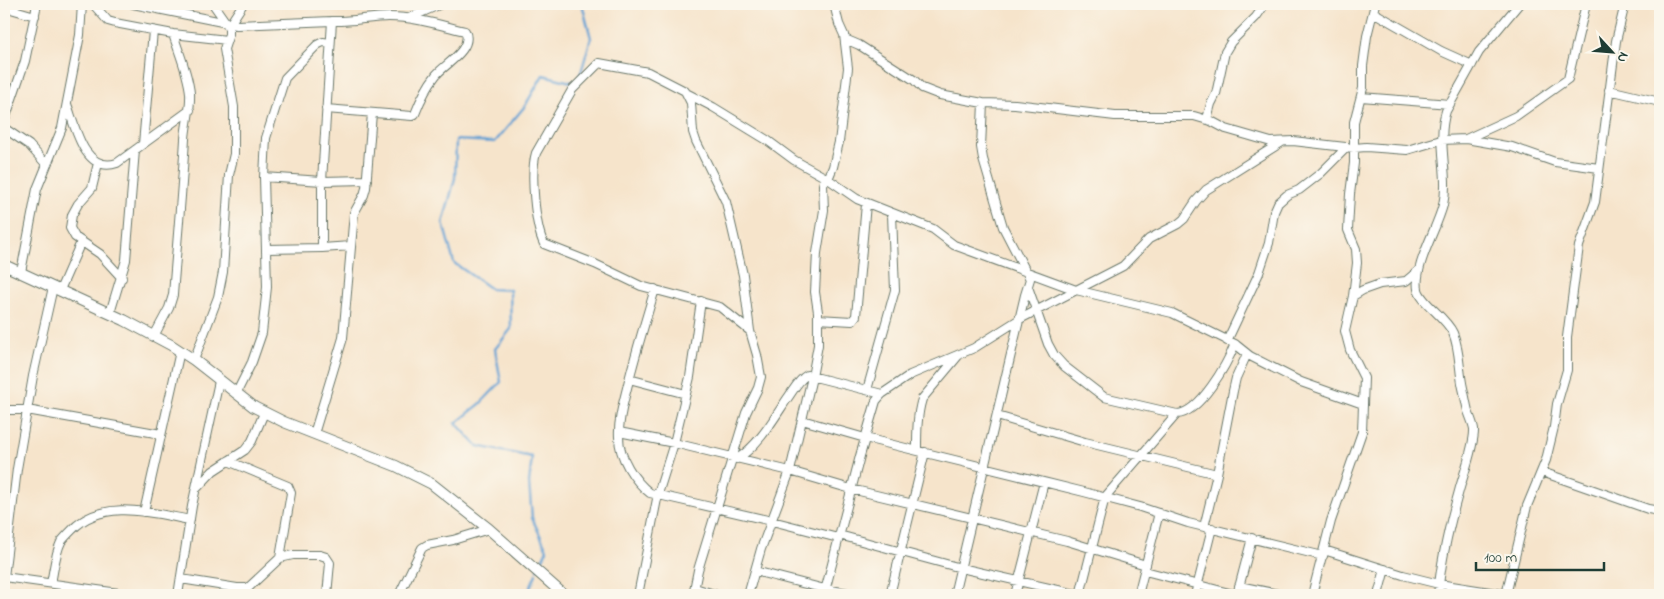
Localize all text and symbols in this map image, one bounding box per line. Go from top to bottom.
north arrow [1586,28,1636,78]
text: N [1611,48,1634,66]
scale bar [1476,539,1604,571]
text: 100 m [1484,547,1517,569]

